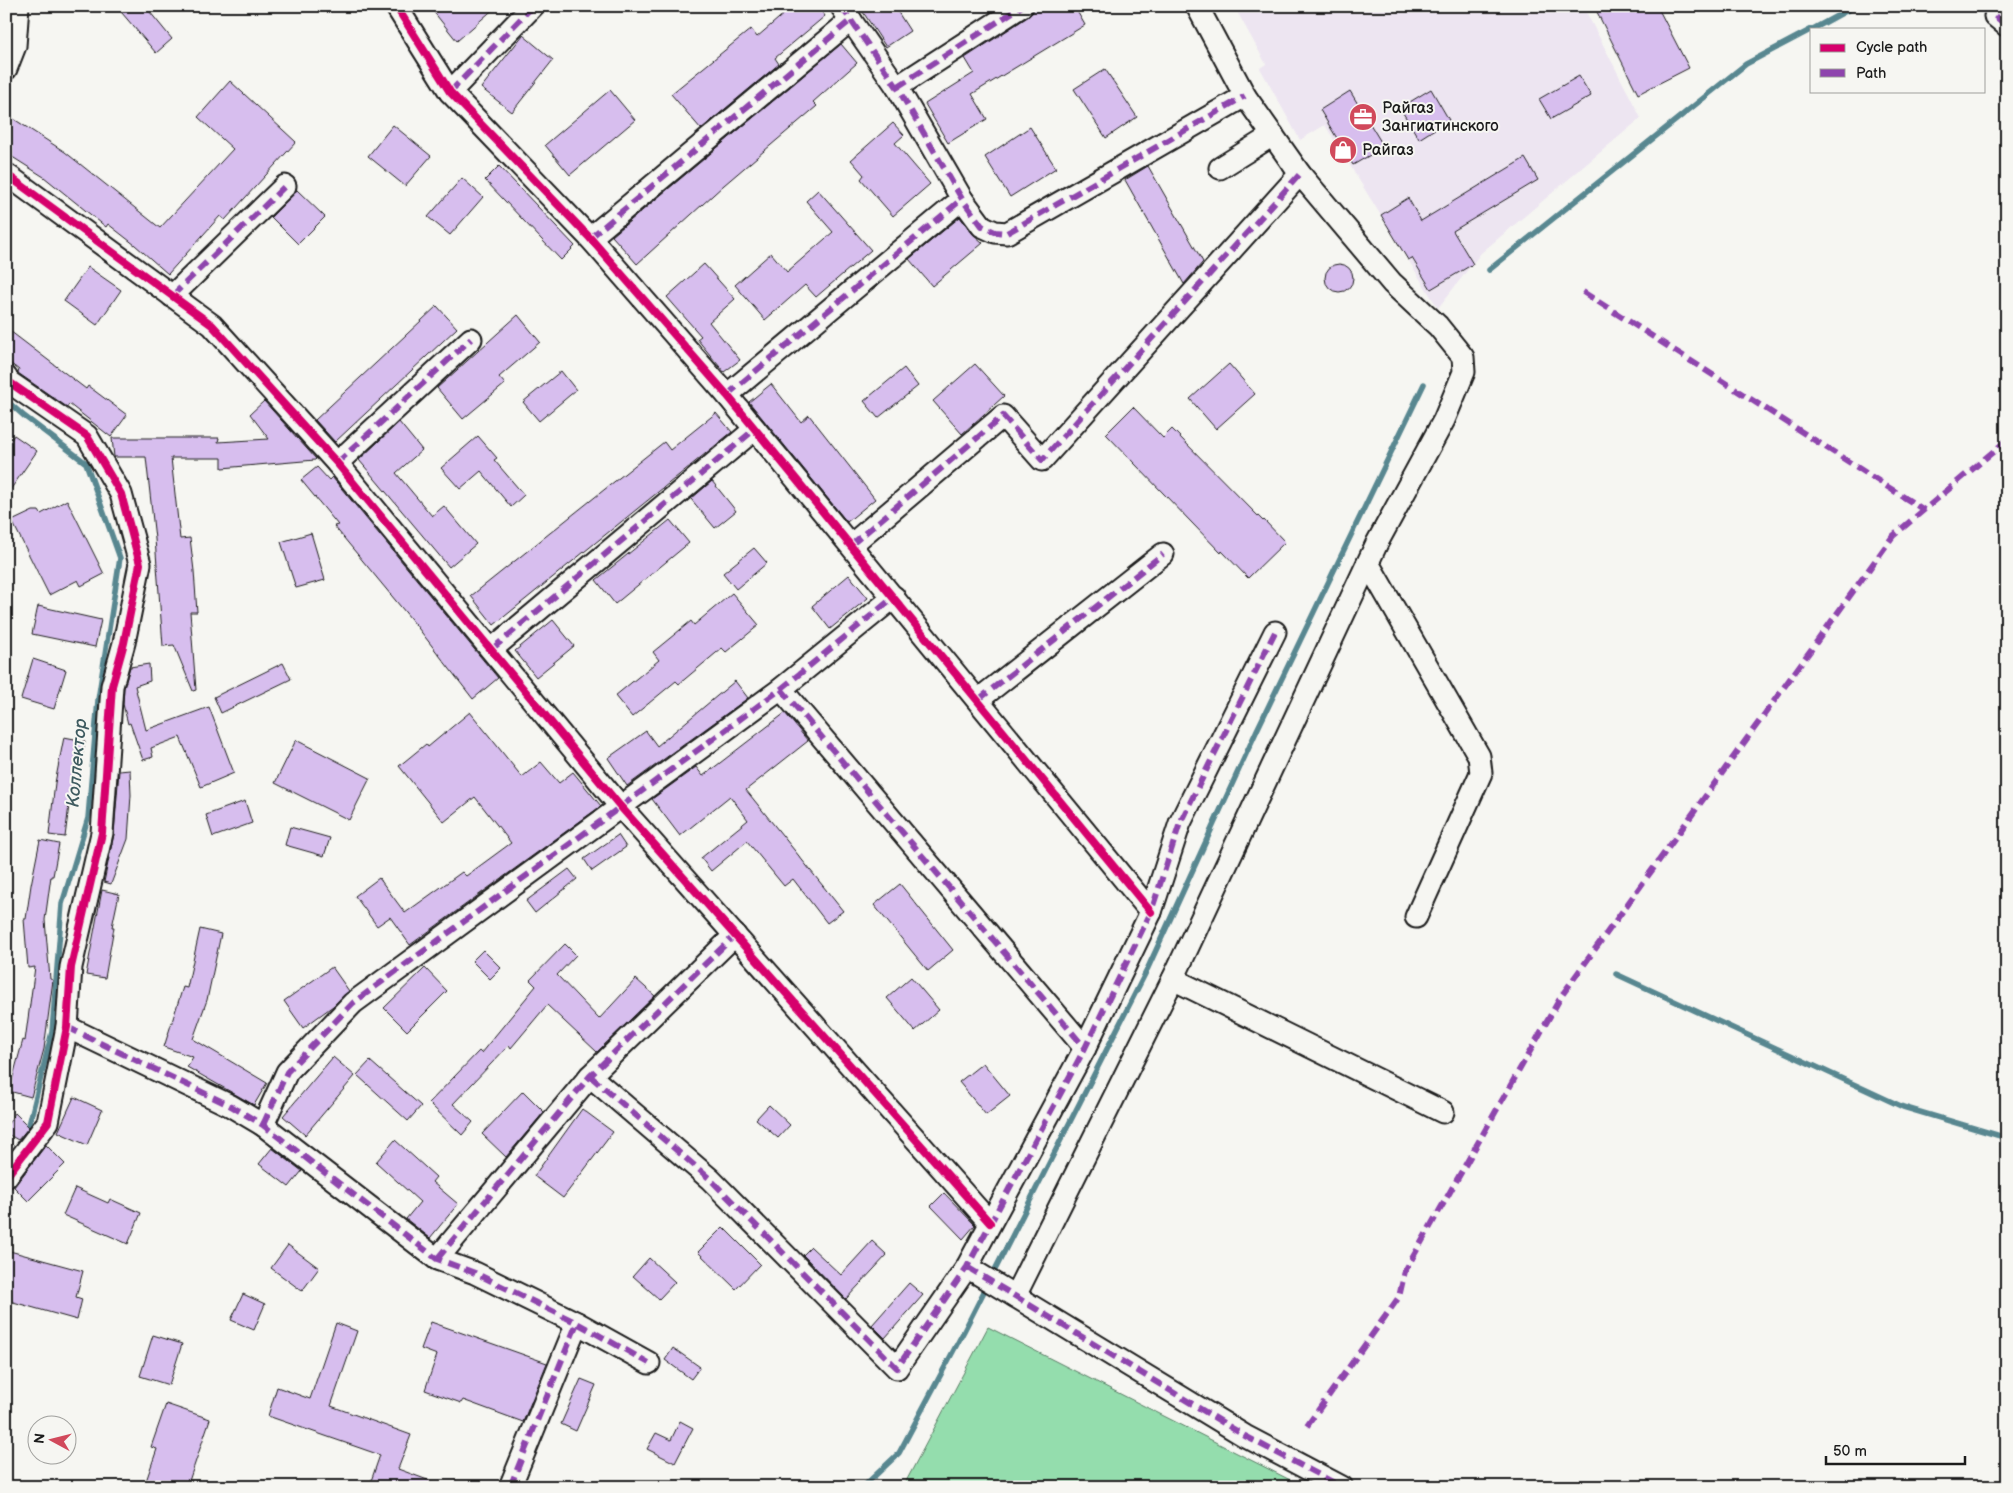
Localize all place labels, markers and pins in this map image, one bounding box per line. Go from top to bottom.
place label: Райгаз Зангиатинского [1382,99,1499,136]
office icon: Райгаз Зангиатинского [1348,102,1378,132]
shop icon: Райгаз [1328,135,1358,165]
place label: Райгаз [1362,141,1414,160]

